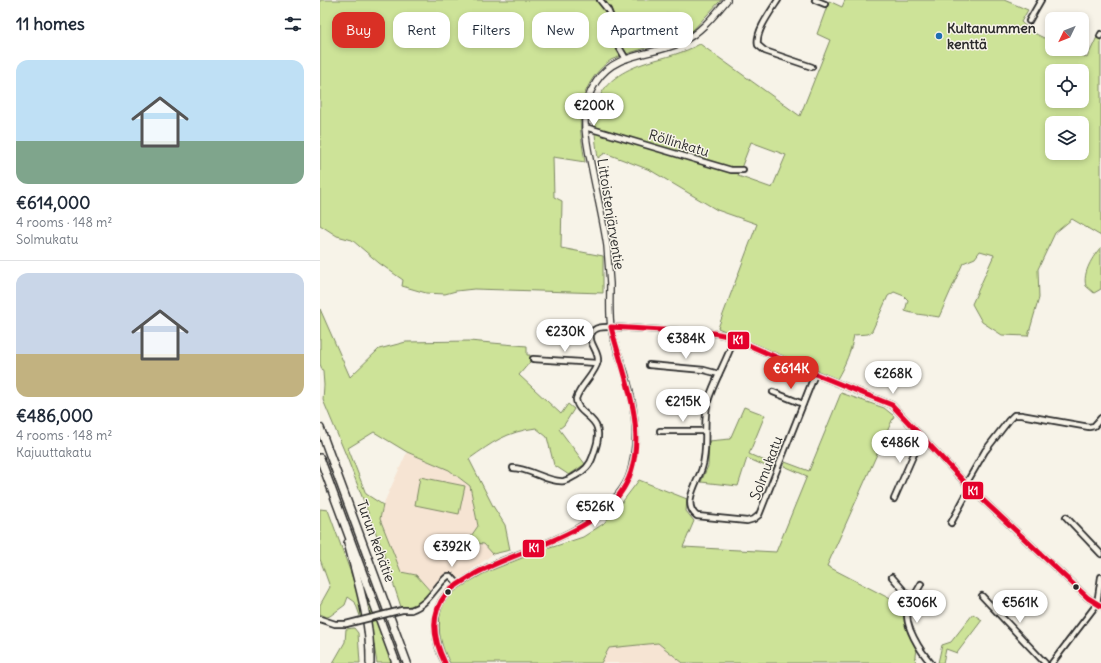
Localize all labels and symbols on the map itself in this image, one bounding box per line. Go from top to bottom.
north arrow [1045,12,1089,56]
place label: Kultanummen kenttä [947,19,1036,53]
marker: Kultanummen kenttä [934,31,944,41]
pin: €200K [566,93,622,127]
street label: Röllinkatu [647,125,711,161]
street label: Littoistenjärventie [593,157,629,271]
pin: €230K [537,319,593,353]
pin: €384K [658,326,714,360]
line badge: K1 [727,331,750,350]
text: K1 [733,333,744,347]
pin: €614K [763,356,819,390]
pin: €268K [865,361,921,395]
pin: €215K [655,389,711,423]
pin: €486K [872,430,928,464]
street label: Solmukatu [746,433,786,503]
line badge: K1 [962,481,984,500]
text: K1 [968,484,979,498]
pin: €526K [567,494,623,528]
street label: Turun kehätie [353,498,399,584]
pin: €392K [424,534,480,568]
line badge: K1 [522,539,545,558]
text: K1 [529,541,540,555]
unlabelled marker [1071,582,1081,592]
unlabelled marker [443,587,453,597]
pin: €306K [889,590,945,624]
pin: €561K [992,590,1048,624]

